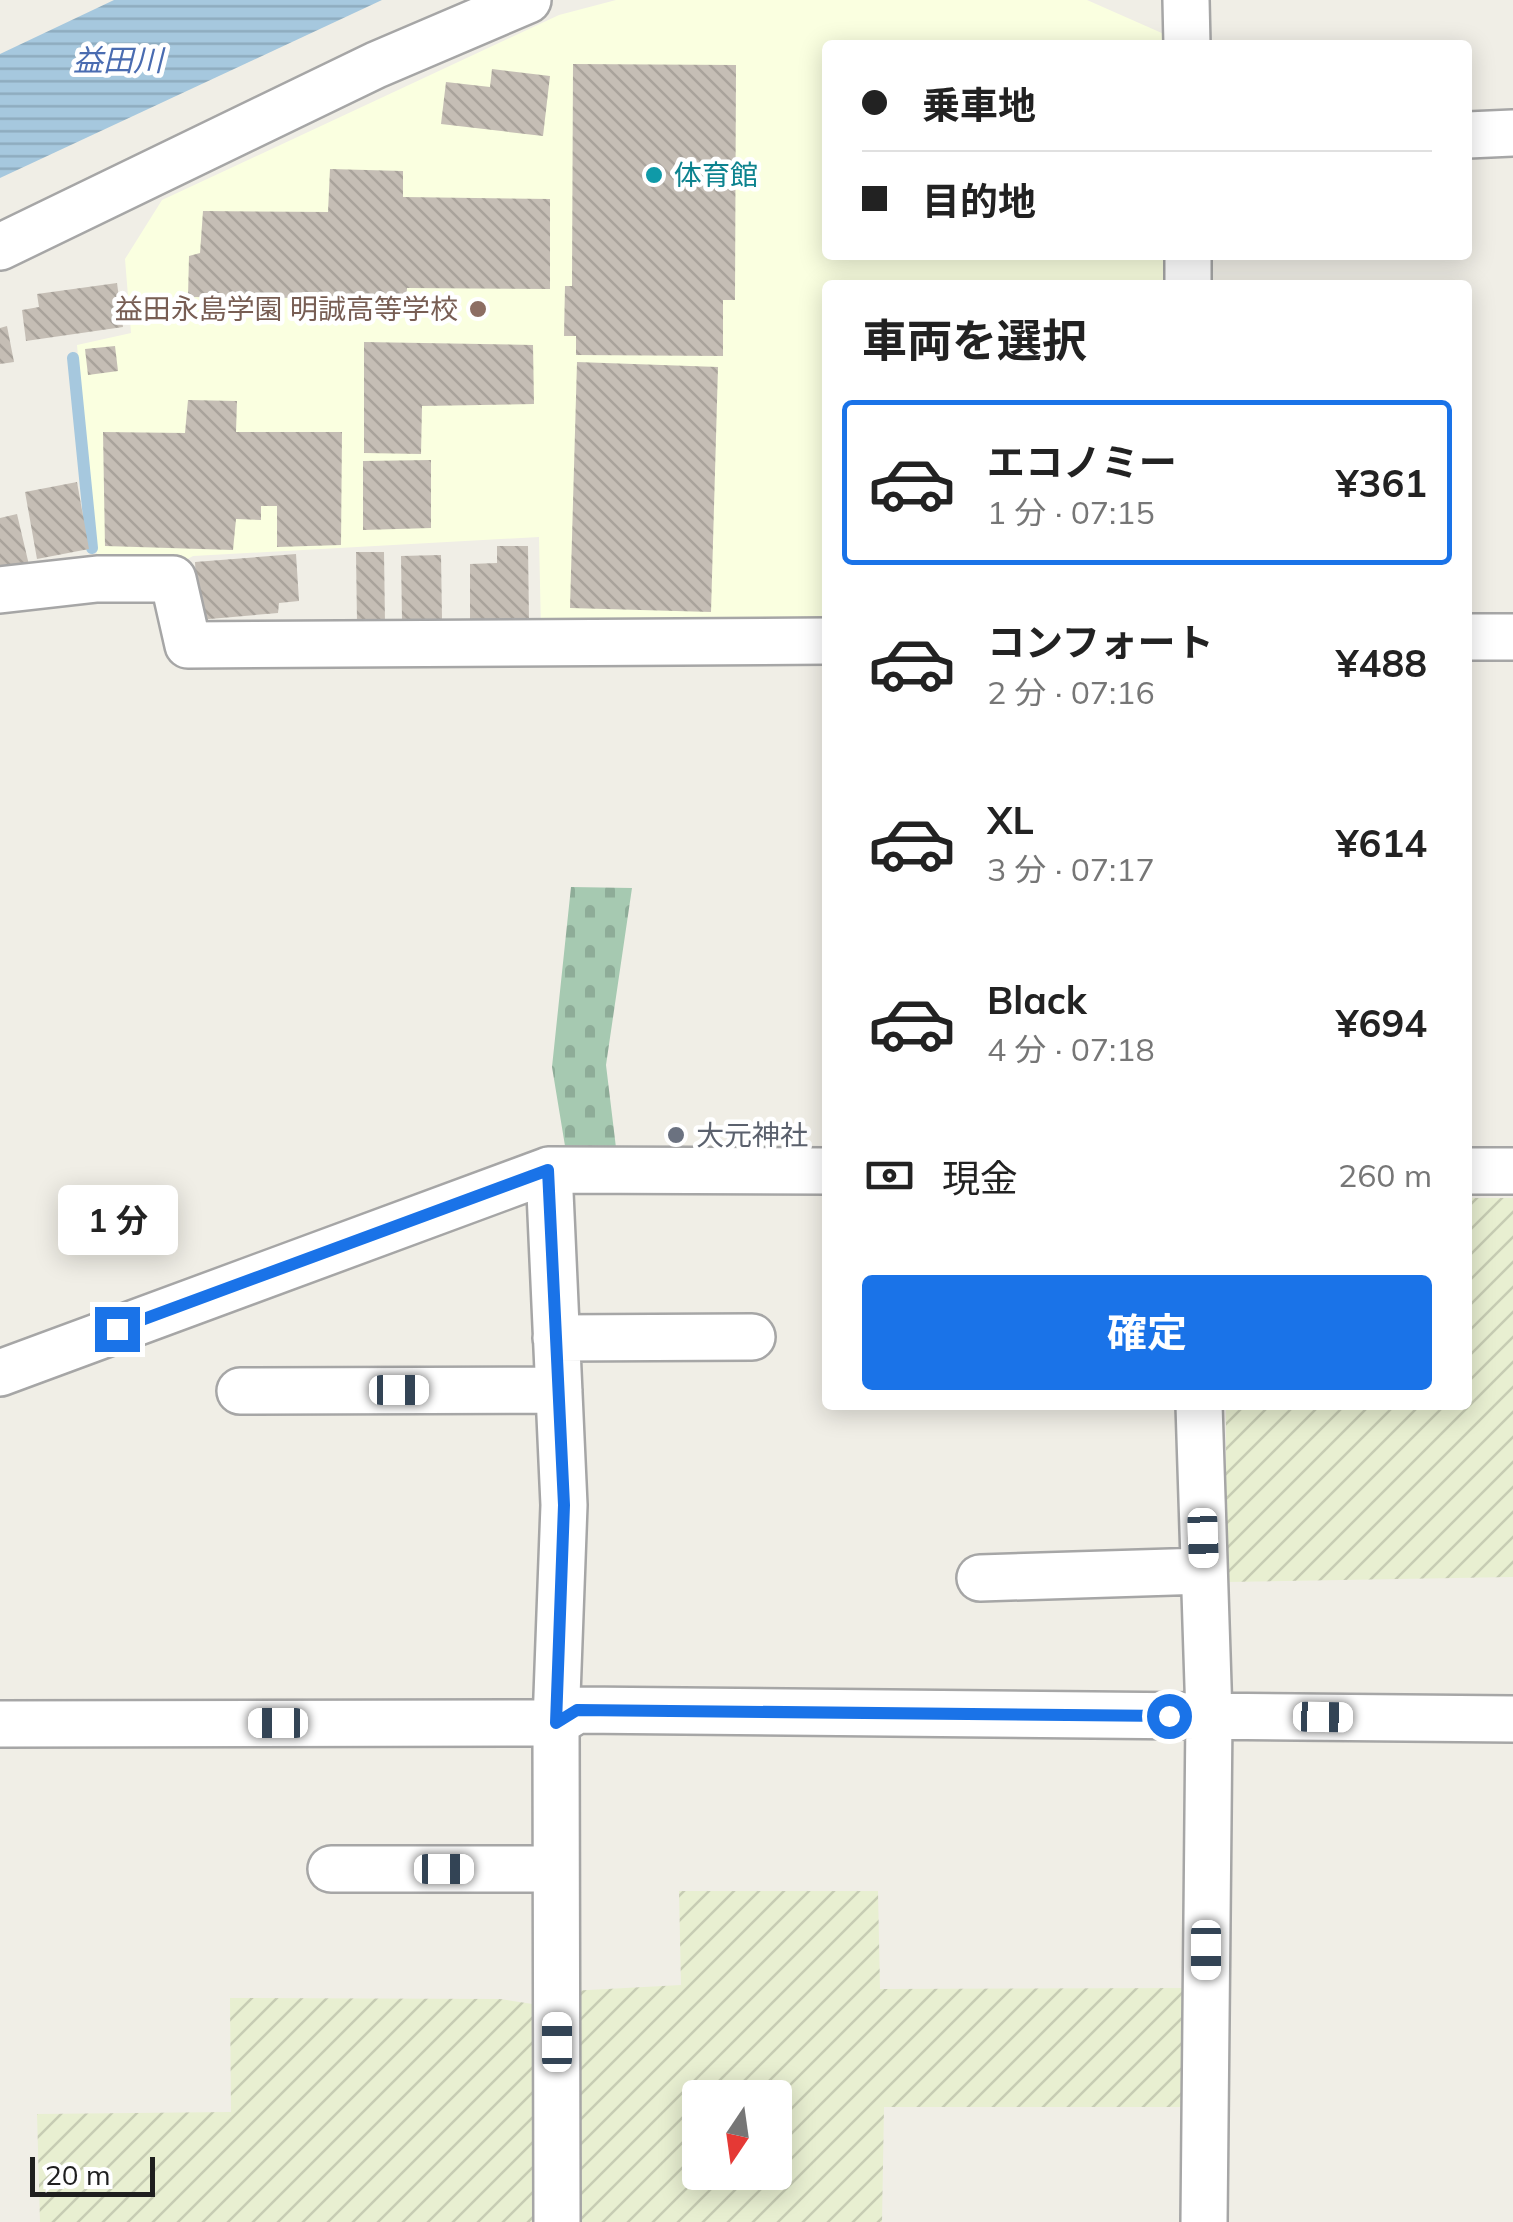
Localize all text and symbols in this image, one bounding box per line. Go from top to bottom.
water label: 益田川 [73,41,166,79]
text: 乗車地 [922,81,1036,129]
place label: 体育館 [674,157,758,192]
marker: 体育館 [643,164,665,186]
text: 目的地 [922,177,1036,225]
place label: 益田永島学園 明誠高等学校 [115,291,458,326]
marker: 益田永島学園 明誠高等学校 [467,298,489,320]
text: 車両を選択 [862,312,1087,368]
icon: car [867,438,957,528]
text: エコノミー [987,438,1177,486]
text: ¥361 [1336,459,1427,507]
text: 1 分 · 07:15 [987,492,1155,532]
icon: car [867,618,957,708]
text: コンフォート [987,618,1214,666]
text: ¥488 [1336,639,1427,687]
text: 2 分 · 07:16 [987,672,1155,712]
text: XL [987,796,1034,844]
icon: car [867,798,957,888]
text: ¥614 [1336,819,1427,867]
text: 3 分 · 07:17 [987,849,1155,889]
text: Black [987,976,1087,1024]
icon: car [867,978,957,1068]
text: ¥694 [1336,999,1427,1047]
text: 4 分 · 07:18 [987,1029,1155,1069]
place label: 大元神社 [696,1117,808,1152]
marker: 大元神社 [665,1124,687,1146]
icon: cash [862,1148,917,1203]
text: 現金 [942,1154,1018,1202]
text: 260 m [1338,1155,1432,1195]
callout: 1 分 [57,1184,177,1254]
text: 1 分 [88,1200,148,1240]
button: 確定 [862,1275,1432,1390]
route end [95,1307,140,1352]
car [369,1375,429,1405]
car [1187,1507,1219,1569]
route start [1147,1694,1192,1739]
car [1293,1701,1353,1733]
car [248,1708,308,1738]
car [414,1854,474,1884]
car [1191,1920,1221,1980]
car [542,2012,572,2072]
north arrow [682,2080,792,2190]
map controls [682,2080,792,2190]
scale bar [30,2152,155,2196]
text: 20 m [45,2157,111,2192]

